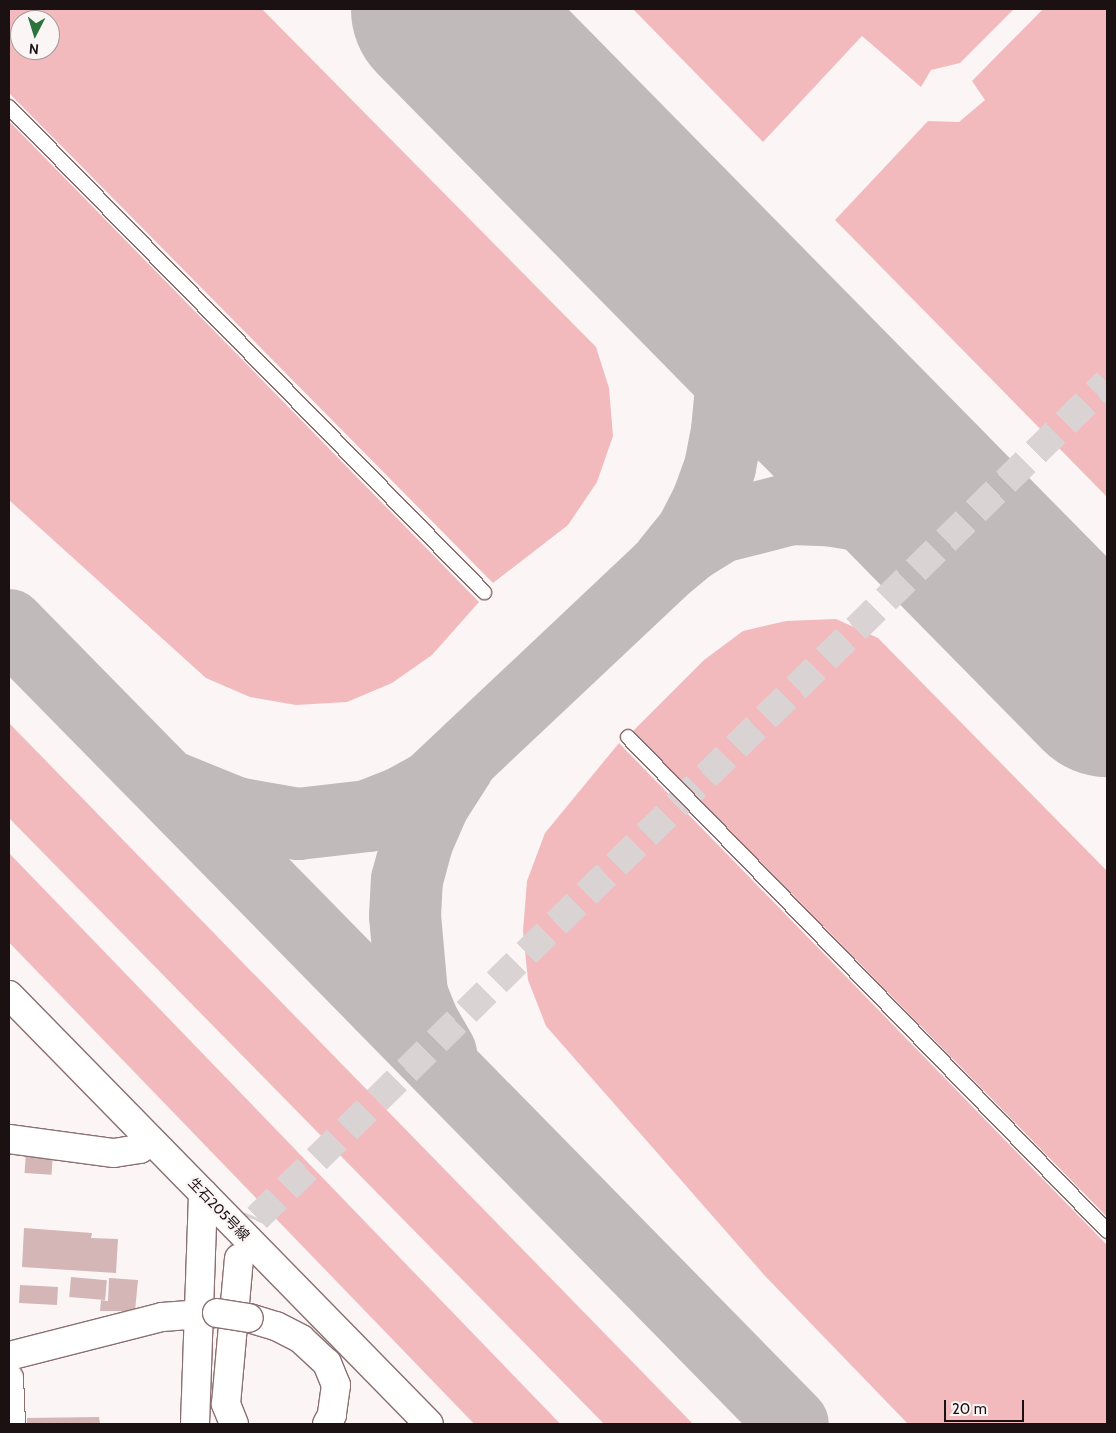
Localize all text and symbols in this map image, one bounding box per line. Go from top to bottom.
north arrow [10,10,60,60]
text: N [28,40,39,58]
street label: 生石205号線 [185,1174,253,1244]
scale bar [946,1390,1026,1422]
text: 20 m [952,1400,987,1418]

